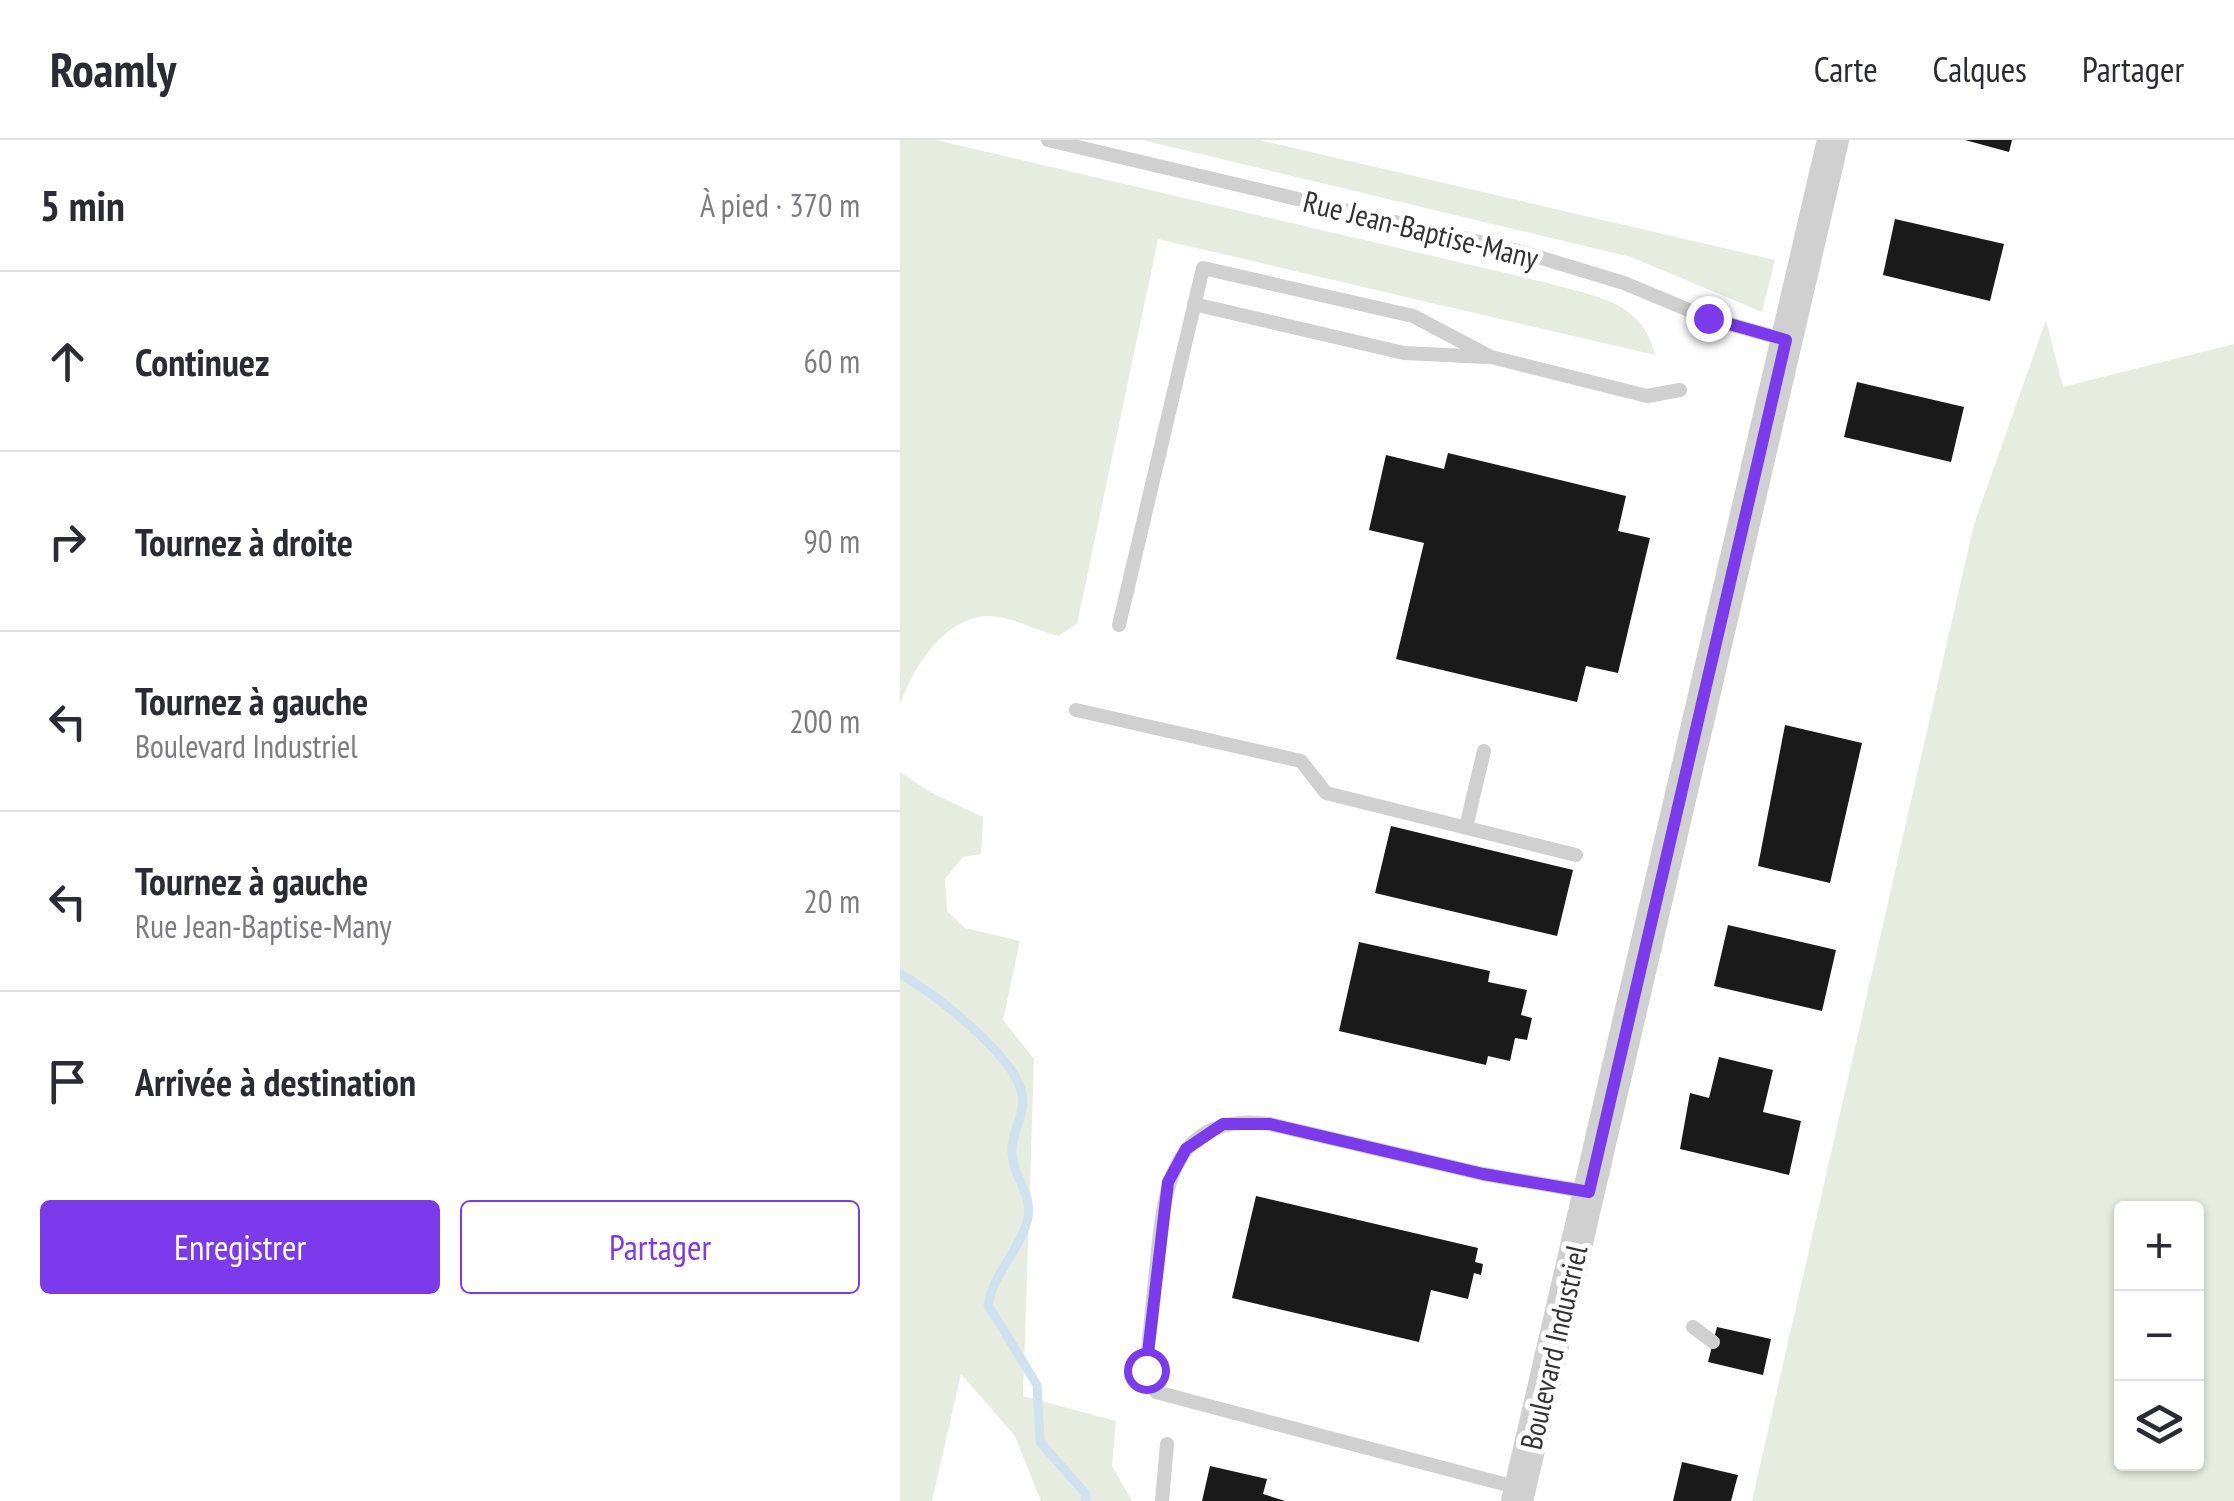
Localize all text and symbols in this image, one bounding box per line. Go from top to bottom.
text: Roamly [50,38,176,100]
text: Carte [1814,46,1878,92]
text: Calques [1933,46,2027,92]
text: Partager [2082,46,2184,92]
text: 5 min [40,178,125,233]
street label: Rue Jean-Baptise-Many [1300,181,1543,277]
text: À pied · 370 m [700,184,860,226]
route end [1686,296,1732,342]
icon: ahead [40,334,95,389]
text: Continuez [135,337,270,386]
text: 60 m [804,340,860,382]
icon: right [40,514,95,569]
text: Tournez à droite [135,517,353,566]
text: 90 m [804,520,860,562]
text: Tournez à gauche [135,676,368,725]
icon: left [40,694,95,749]
text: 200 m [789,700,860,742]
text: Boulevard Industriel [135,725,358,767]
text: Tournez à gauche [135,856,368,905]
icon: left [40,874,95,929]
text: 20 m [804,880,860,922]
text: Rue Jean-Baptise-Many [135,905,391,947]
icon: arrive [40,1054,95,1109]
text: Arrivée à destination [135,1057,416,1106]
button: Enregistrer [40,1200,440,1294]
button: Partager [460,1200,860,1294]
map controls [2114,1201,2204,1471]
button: + [2114,1201,2204,1291]
street label: Boulevard Industriel [1511,1241,1595,1453]
button: − [2114,1291,2204,1381]
route start [1124,1348,1170,1394]
button: layers [2114,1381,2204,1471]

